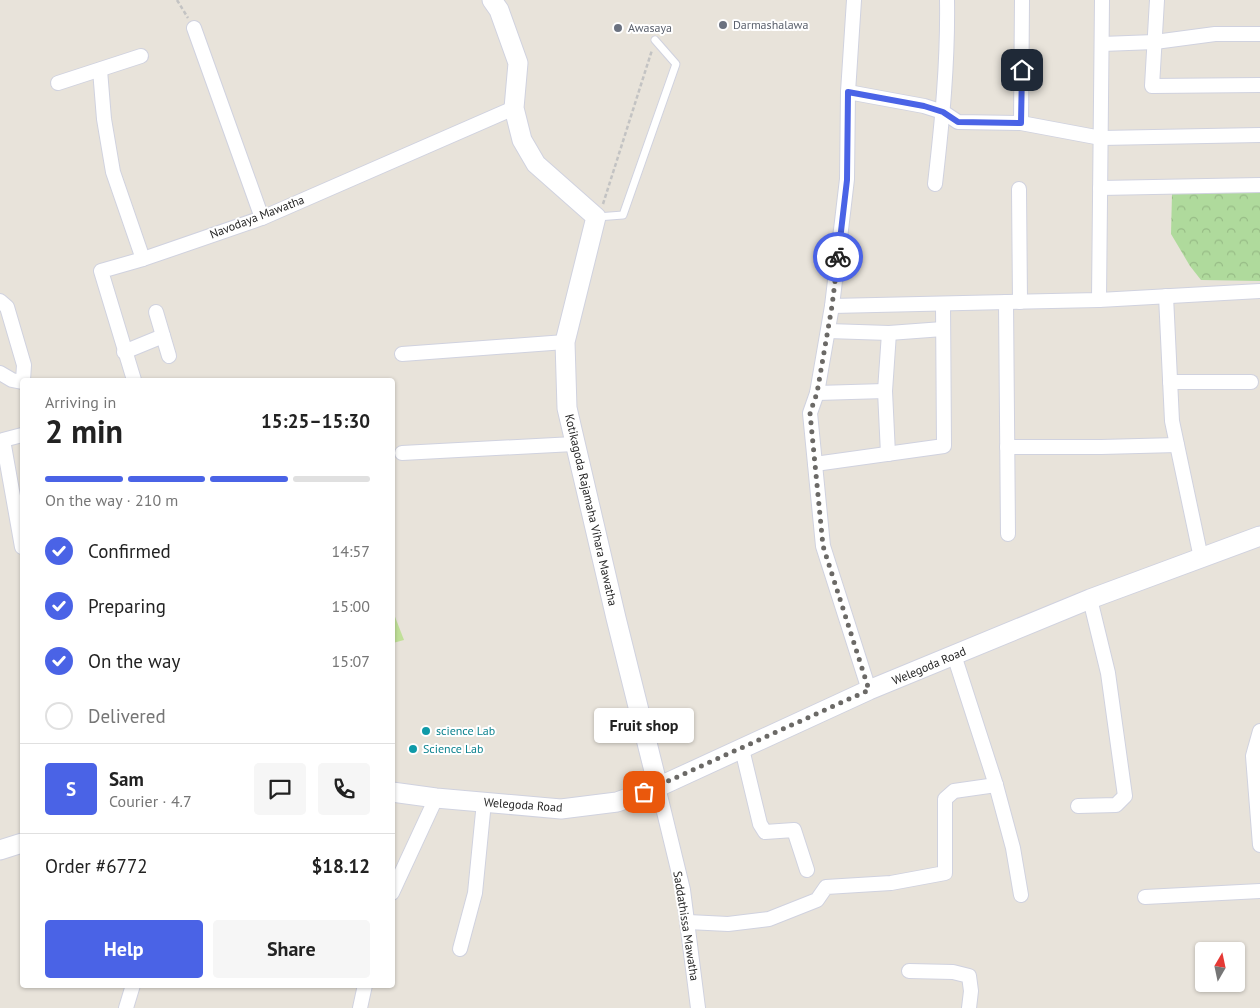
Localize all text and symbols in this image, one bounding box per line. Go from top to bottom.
place label: Darmashalawa [733,17,808,32]
marker: Darmashalawa [717,19,729,31]
place label: Awasaya [628,20,672,35]
marker: Awasaya [612,22,624,34]
pin [1001,49,1043,91]
icon: home [1008,56,1036,84]
street label: Navodaya Mawatha [207,192,306,241]
courier [813,232,863,282]
icon: bike [824,243,852,271]
text: Arriving in [45,392,116,412]
text: 15:25–15:30 [261,409,370,433]
text: 2 min [45,410,123,452]
street label: Kotikagoda Rajamaha Vihara Mawatha [562,413,621,607]
text: On the way · 210 m [45,490,178,510]
icon: check [45,537,73,565]
text: Confirmed [88,539,171,563]
text: 14:57 [332,541,370,561]
icon: check [45,592,73,620]
text: Preparing [88,594,166,618]
text: 15:00 [332,596,370,616]
street label: Welegoda Road [890,643,968,688]
icon: check [45,647,73,675]
text: On the way [88,649,180,673]
text: 15:07 [332,651,370,671]
text: Delivered [88,704,166,728]
callout: Fruit shop [594,707,694,742]
text: Fruit shop [610,715,679,735]
place label: science Lab [436,723,495,738]
marker: science Lab [420,725,432,737]
place label: Science Lab [423,741,484,756]
marker: Science Lab [407,743,419,755]
button: chat [254,763,306,815]
button: phone [318,763,370,815]
text: Sam [109,767,144,791]
pin [623,771,665,813]
text: S [66,777,76,801]
icon: bag [630,778,658,806]
text: Courier · 4.7 [109,791,192,811]
street label: Welegoda Road [483,794,563,815]
text: Order #6772 [45,854,148,878]
text: $18.12 [311,854,370,878]
street label: Saddathissa Mawatha [670,870,703,982]
button: Help [45,920,203,978]
button: Share [213,920,370,978]
north arrow [1195,942,1245,992]
map controls [1195,942,1245,992]

